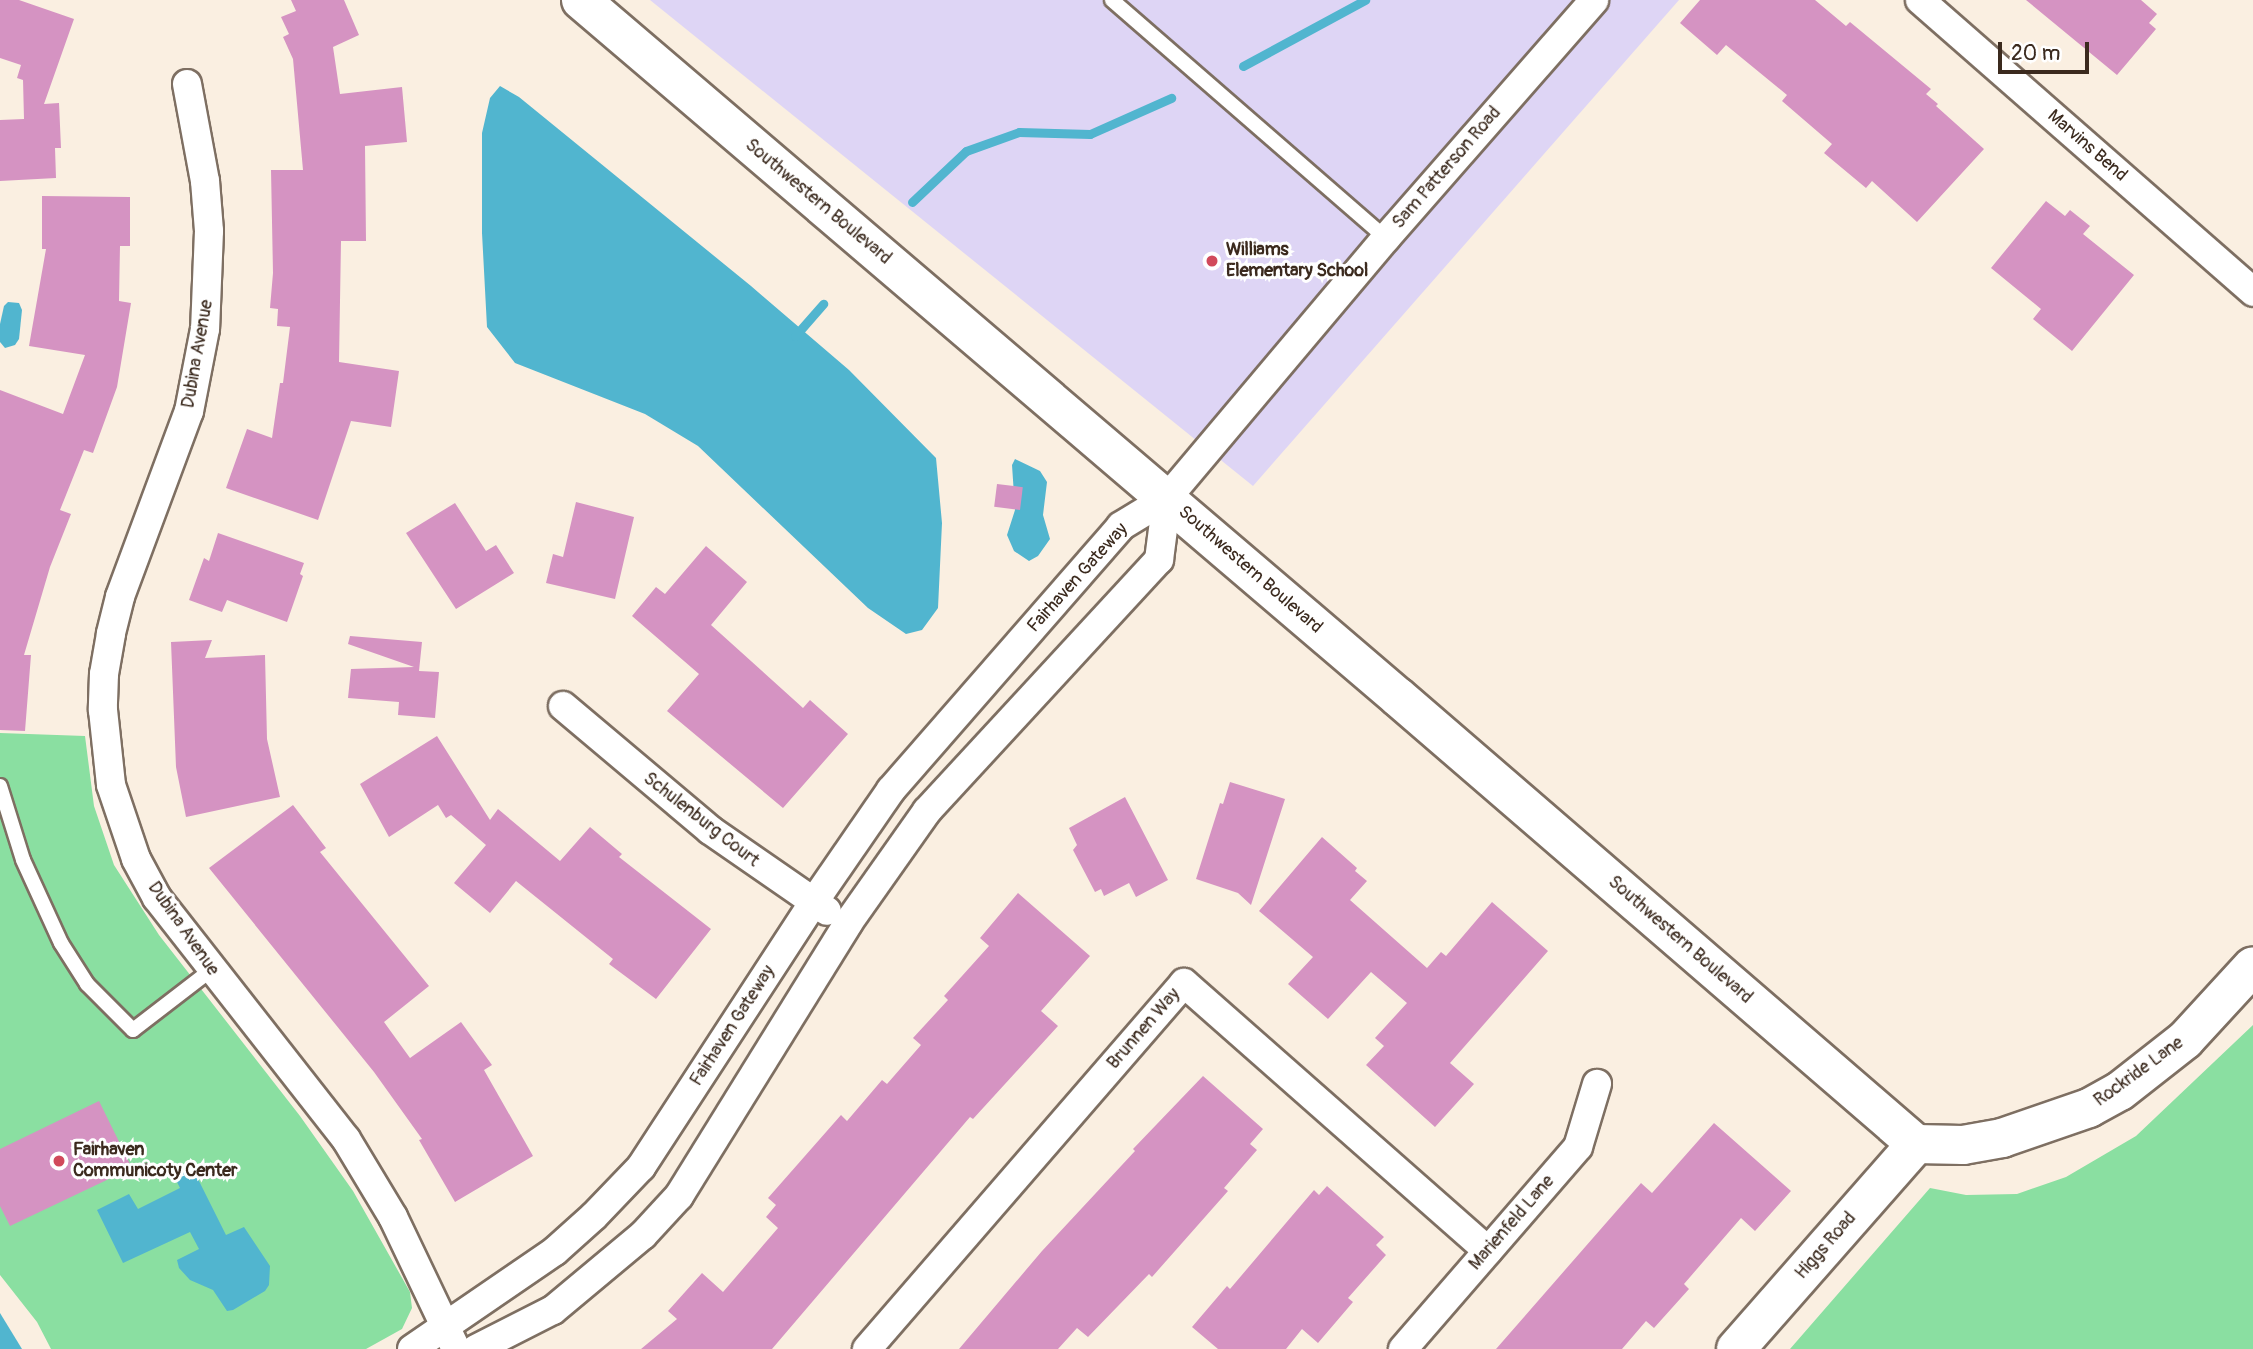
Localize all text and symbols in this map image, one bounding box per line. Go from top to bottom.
scale bar [2001,28,2092,72]
text: 20 m [2011,40,2060,67]
street label: Sam Patterson Road [1388,103,1506,233]
street label: Marvins Bend [2043,106,2131,186]
street label: Southwestern Boulevard [741,135,895,269]
place label: Williams Elementary School [1226,240,1368,282]
marker: Williams Elementary School [1204,253,1220,269]
street label: Dubina Avenue [178,298,218,410]
street label: Southwestern Boulevard [1173,501,1327,639]
street label: Fairhaven Gateway [1023,519,1133,637]
street label: Schulenburg Court [639,768,763,872]
street label: Southwestern Boulevard [1603,871,1757,1009]
street label: Dubina Avenue [143,878,223,980]
street label: Fairhaven Gateway [686,962,780,1090]
street label: Brunnen Way [1103,984,1185,1074]
street label: Rockride Lane [2090,1032,2188,1112]
place label: Fairhaven Communicoty Center [73,1140,237,1182]
marker: Fairhaven Communicoty Center [51,1153,67,1169]
street label: Marienfeld Lane [1465,1171,1559,1275]
street label: Higgs Road [1791,1208,1861,1284]

